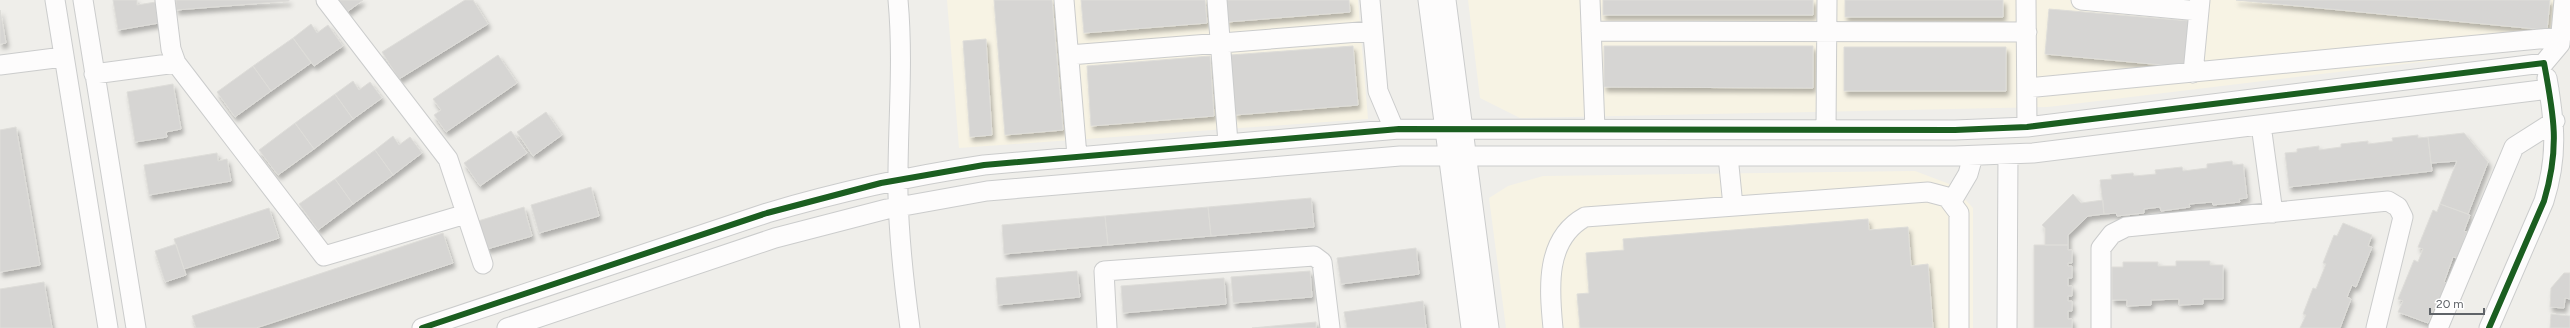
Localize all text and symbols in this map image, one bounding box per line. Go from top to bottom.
scale bar [2430,290,2484,316]
text: 20 m [2436,297,2464,311]

